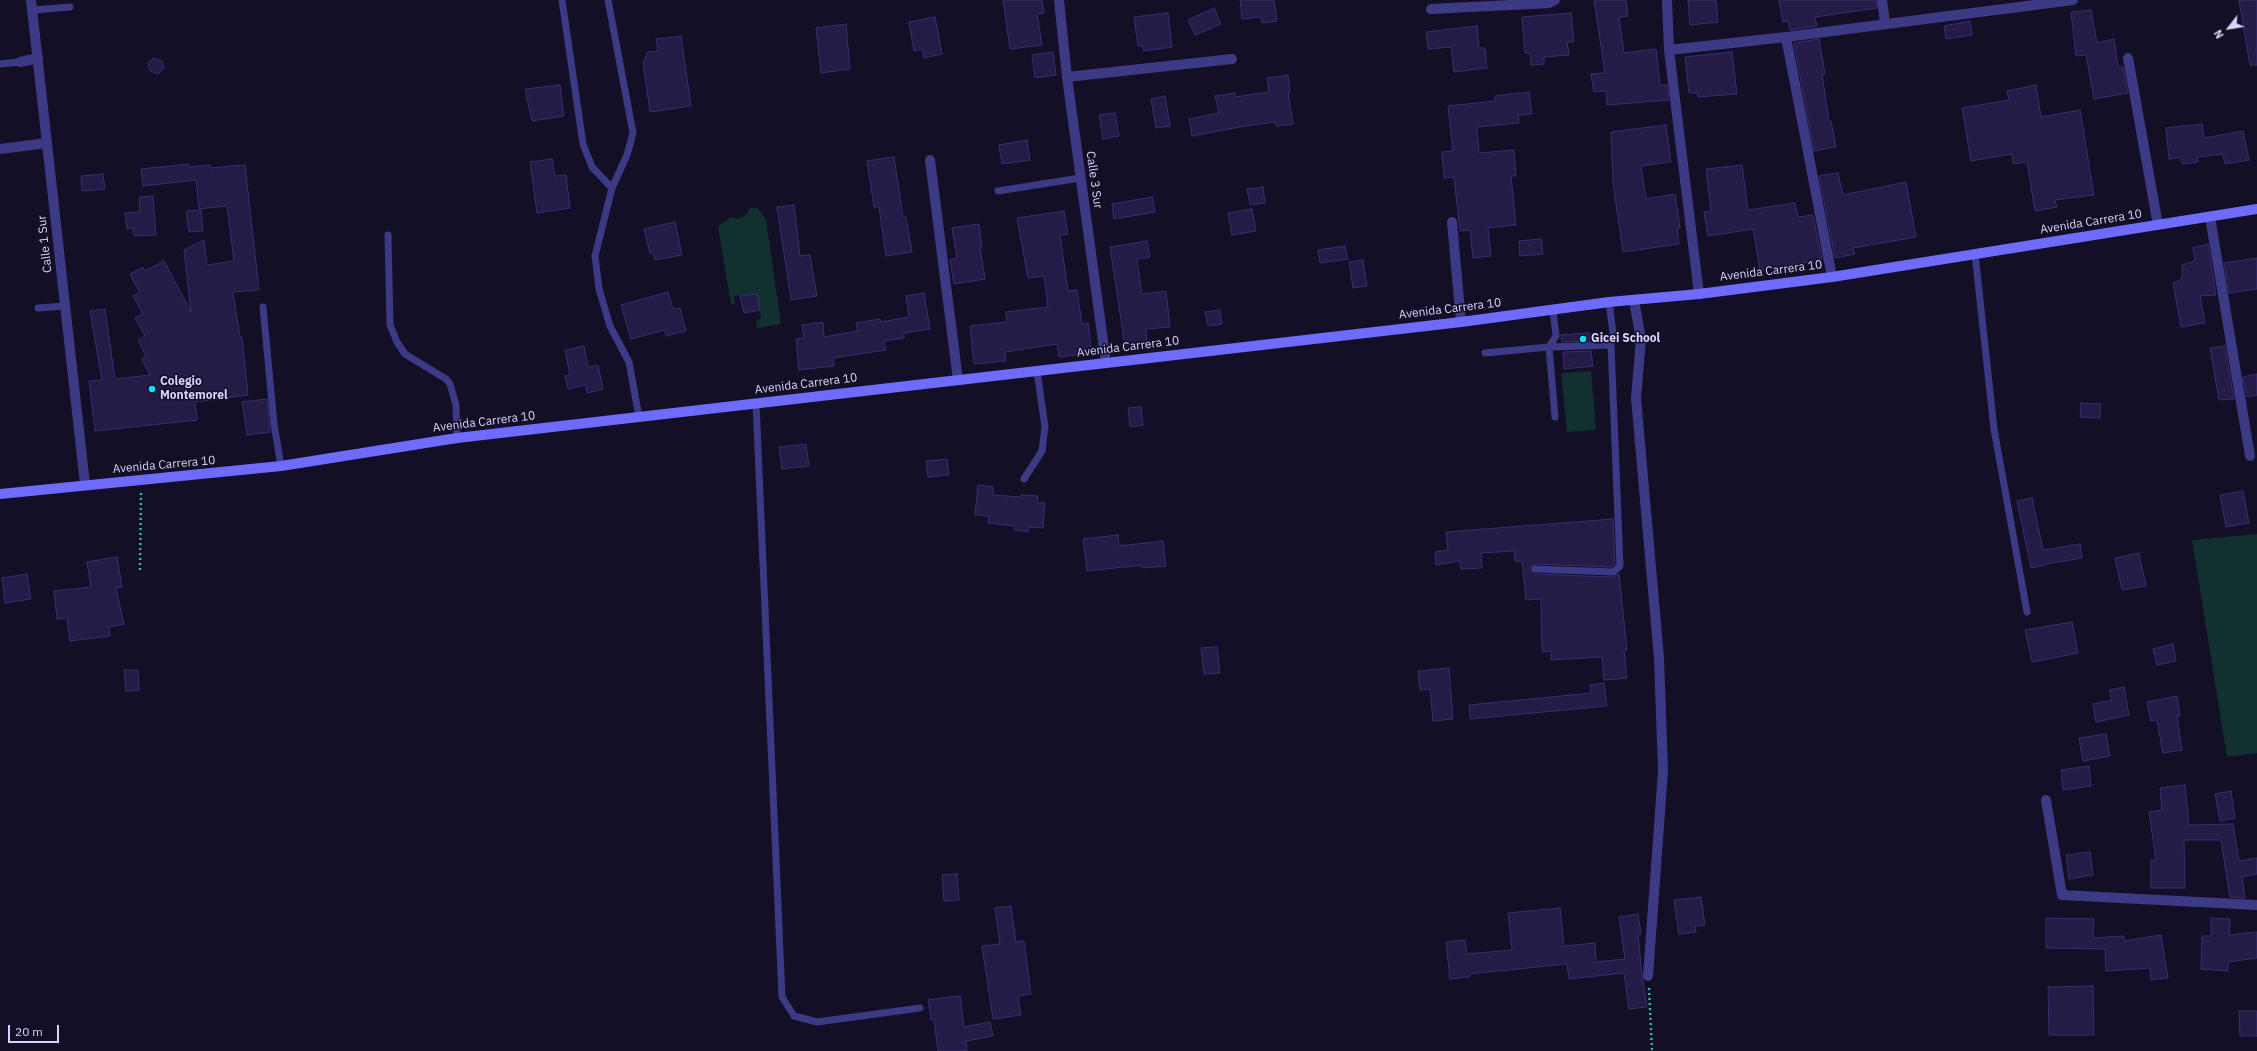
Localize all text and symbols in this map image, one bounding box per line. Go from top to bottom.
north arrow [2209,8,2249,48]
text: N [2211,27,2227,41]
street label: Calle 3 Sur [1083,150,1105,210]
street label: Avenida Carrera 10 [2039,207,2143,237]
street label: Calle 1 Sur [35,214,55,274]
street label: Avenida Carrera 10 [1719,258,1823,284]
street label: Avenida Carrera 10 [1398,296,1502,322]
place label: Gicei School [1591,332,1660,346]
street label: Avenida Carrera 10 [1076,334,1180,360]
marker: Gicei School [1578,334,1588,344]
street label: Avenida Carrera 10 [754,371,858,397]
place label: Colegio Montemorel [160,375,228,403]
marker: Colegio Montemorel [147,384,157,394]
street label: Avenida Carrera 10 [432,409,536,435]
street label: Avenida Carrera 10 [112,453,216,477]
scale bar [10,1017,61,1043]
text: 20 m [15,1024,43,1039]

